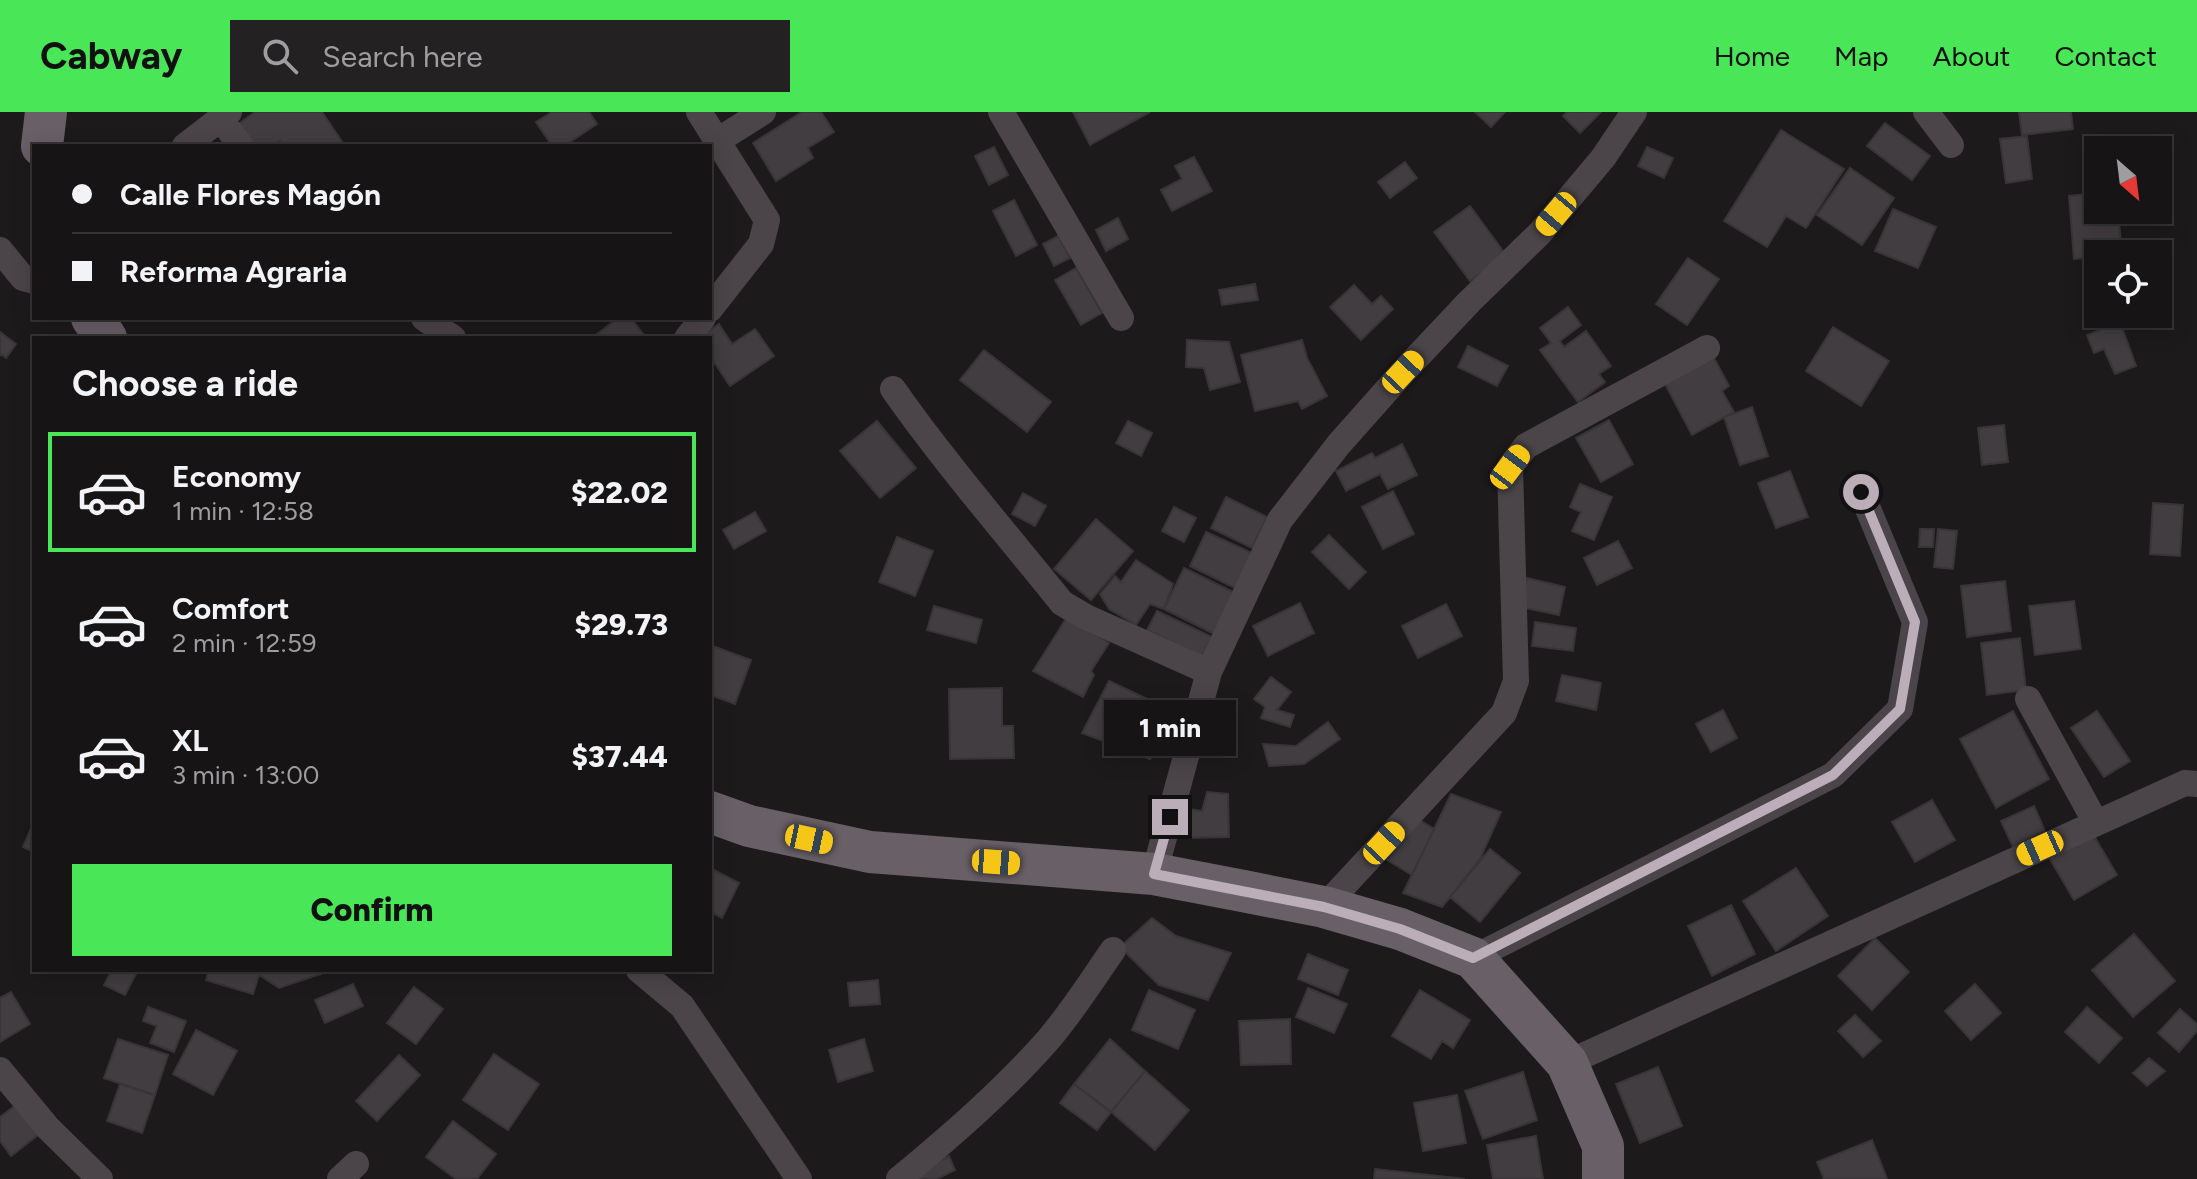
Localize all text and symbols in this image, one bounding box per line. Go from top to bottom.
search box [230,20,790,92]
text: Cabway [40,33,182,79]
icon: search [258,34,302,78]
text: Search here [322,38,483,75]
text: Home [1714,39,1790,73]
text: Map [1834,39,1889,73]
text: About [1933,39,2010,73]
text: Contact [2054,39,2157,73]
north arrow [2084,136,2172,224]
map controls [2084,136,2172,328]
text: Calle Flores Magón [120,176,381,213]
car [1531,188,1581,240]
button: locate [2084,240,2172,328]
text: Reforma Agraria [120,253,347,290]
car [1378,346,1428,398]
text: Choose a ride [72,362,298,405]
car [1486,441,1534,493]
icon: car [76,456,148,528]
text: Economy [172,458,301,495]
text: $22.02 [571,474,668,511]
route start [1843,474,1879,510]
text: 1 min · 12:58 [172,495,314,527]
icon: car [76,588,148,660]
text: Comfort [172,590,290,627]
text: $29.73 [575,606,668,643]
text: 2 min · 12:59 [172,627,317,659]
callout: 1 min [1104,701,1236,757]
text: 1 min [1139,712,1201,744]
icon: car [76,720,148,792]
text: XL [172,722,208,759]
text: $37.44 [571,738,668,775]
text: 3 min · 13:00 [172,759,319,791]
route end [1152,799,1188,835]
car [1359,817,1409,869]
car [783,822,835,856]
car [2013,827,2067,869]
car [971,848,1021,876]
button: Confirm [72,864,672,956]

